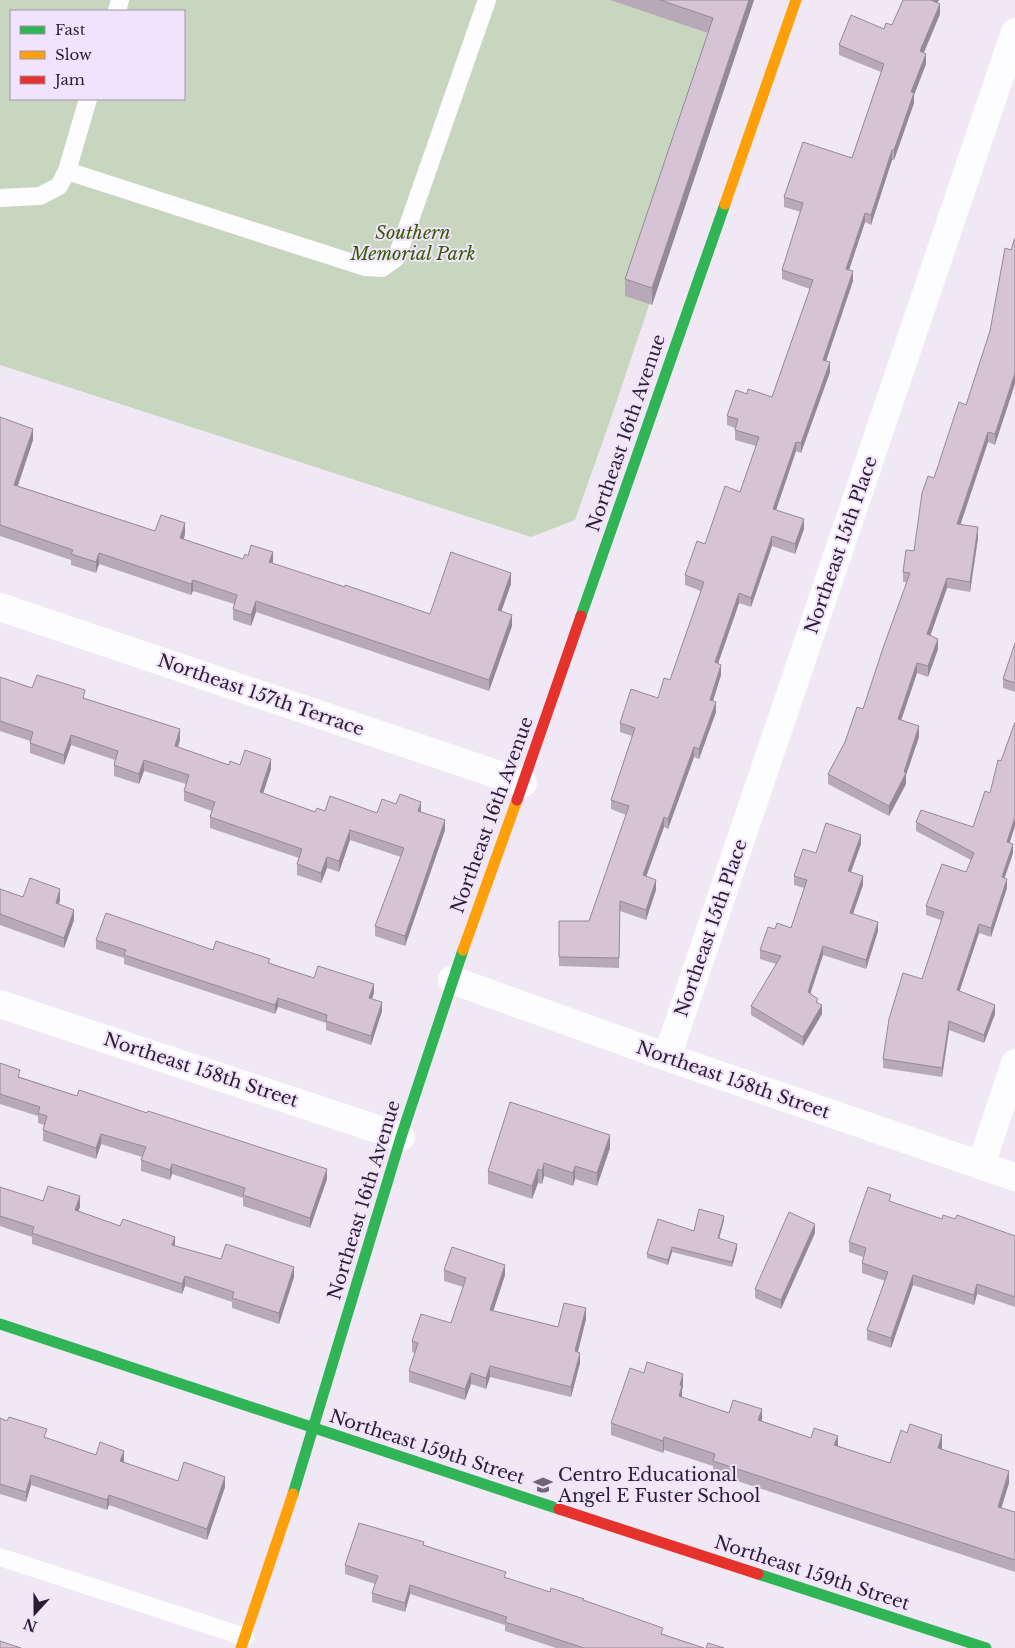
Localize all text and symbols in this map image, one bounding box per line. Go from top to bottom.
legend [10,10,185,100]
text: Fast [55,20,86,39]
text: Slow [55,45,92,64]
text: Jam [53,70,85,89]
park label: Southern Memorial Park [350,222,475,265]
street label: Northeast 16th Avenue [582,331,670,535]
street label: Northeast 15th Place [800,453,882,637]
street label: Northeast 157th Terrace [155,649,367,741]
street label: Northeast 16th Avenue [446,714,538,916]
street label: Northeast 15th Place [670,836,752,1020]
street label: Northeast 158th Street [101,1028,301,1112]
street label: Northeast 158th Street [633,1037,833,1124]
street label: Northeast 16th Avenue [323,1098,405,1302]
street label: Northeast 159th Street [327,1405,528,1489]
place label: Centro Educational Angel E Fuster School [557,1464,760,1507]
school or university icon: Centro Educational Angel E Fuster School [532,1474,554,1496]
street label: Northeast 159th Street [712,1531,913,1615]
north arrow [10,1588,60,1638]
text: N [21,1614,40,1636]

